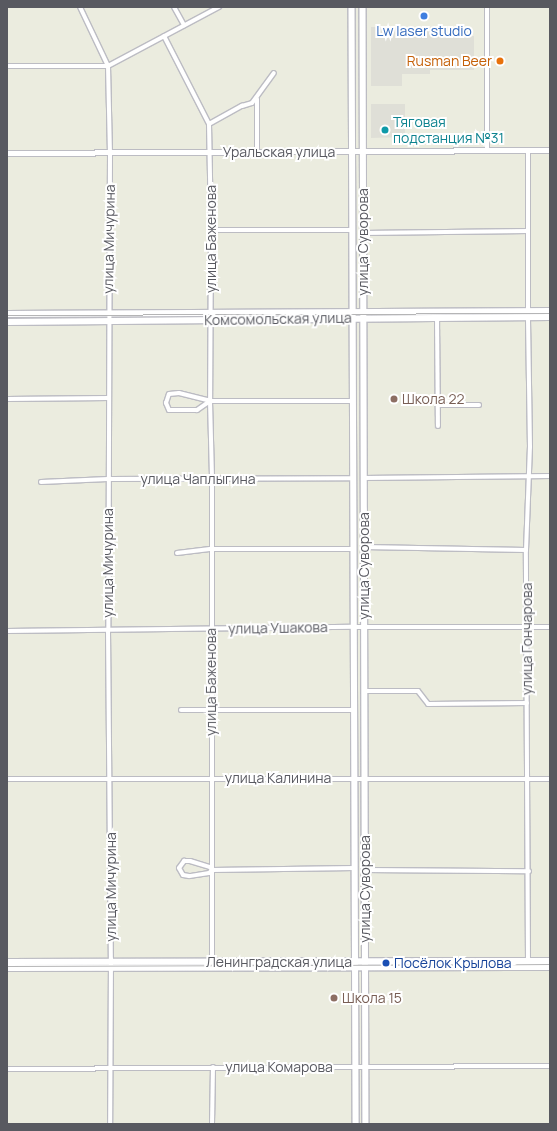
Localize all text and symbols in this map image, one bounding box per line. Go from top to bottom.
marker: Lw laser studio [419,11,429,21]
place label: Lw laser studio [376,23,472,39]
place label: Rusman Beer [407,53,492,69]
marker: Rusman Beer [495,56,505,66]
place label: Тяговая подстанция №31 [393,114,504,146]
marker: Тяговая подстанция №31 [380,125,390,135]
street label: Уральская улица [223,144,335,160]
street label: улица Мичурина [100,184,118,294]
street label: улица Баженова [203,185,219,293]
street label: улица Суворова [355,188,371,296]
street label: Комсомольская улица [204,309,352,329]
place label: Школа 22 [402,391,464,407]
marker: Школа 22 [389,394,399,404]
street label: улица Чаплыгина [140,471,256,487]
street label: улица Мичурина [100,508,116,618]
street label: улица Суворова [356,512,372,620]
street label: улица Гончарова [519,583,535,695]
street label: улица Ушакова [228,619,328,637]
street label: улица Баженова [203,628,219,736]
street label: улица Калинина [225,770,331,786]
street label: улица Мичурина [103,832,119,942]
street label: улица Суворова [357,835,373,943]
street label: Ленинградская улица [206,954,352,970]
place label: Посёлок Крылова [394,955,512,971]
marker: Посёлок Крылова [381,958,391,968]
place label: Школа 15 [342,990,402,1006]
marker: Школа 15 [329,993,339,1003]
street label: улица Комарова [225,1059,333,1075]

